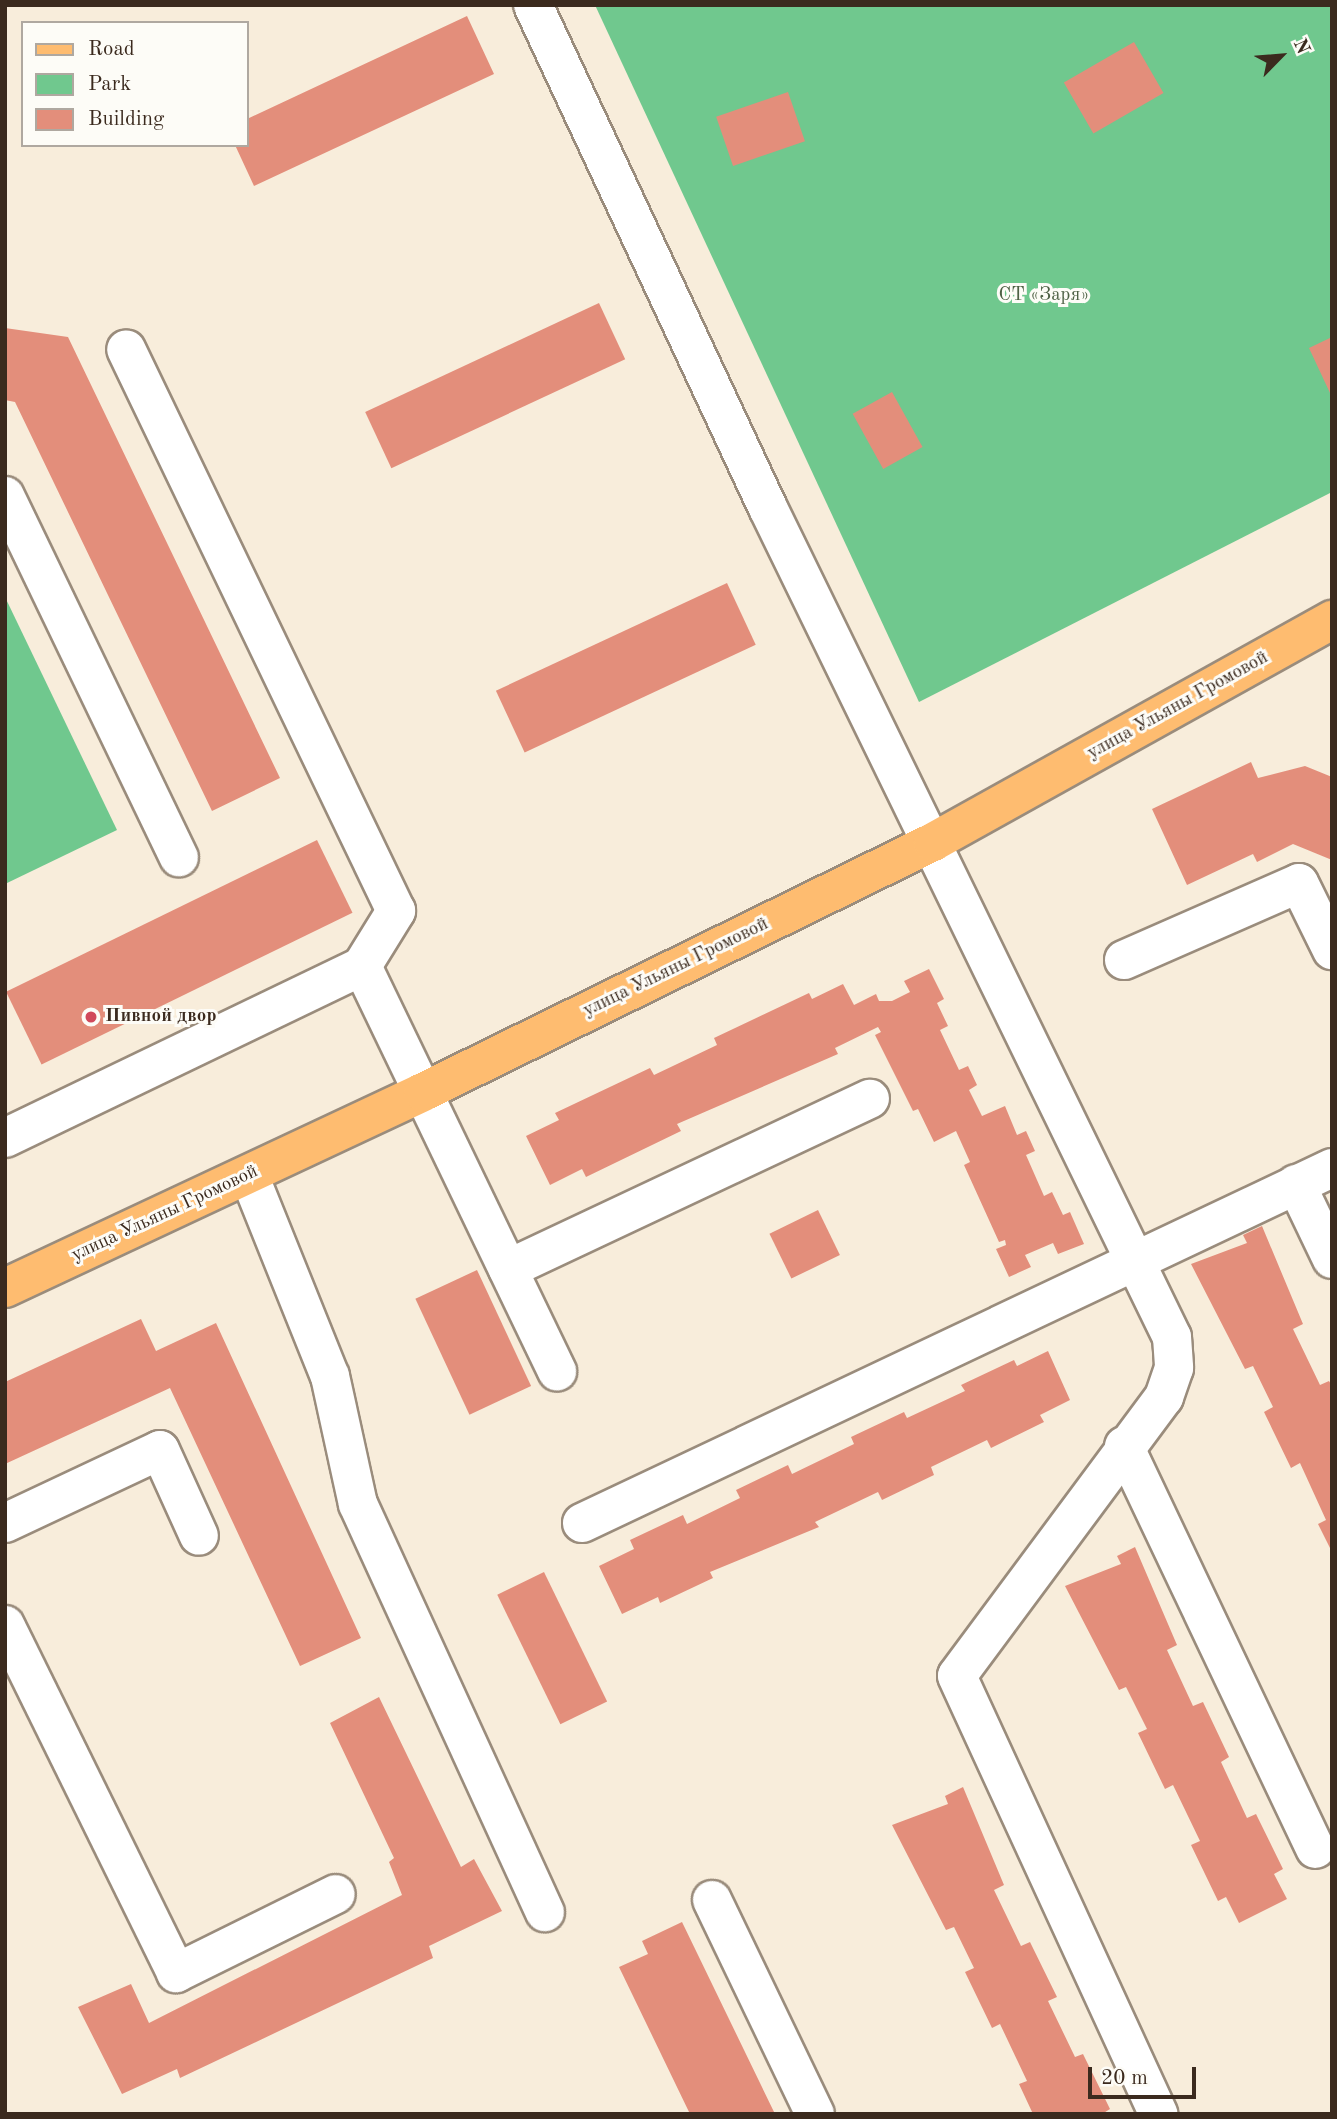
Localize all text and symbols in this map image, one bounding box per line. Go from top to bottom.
legend [21,21,248,147]
north arrow [1246,21,1316,91]
text: N [1289,36,1312,58]
text: Road [88,39,135,60]
text: Park [88,74,131,95]
text: Building [88,109,164,130]
park label: СТ «Заря» [999,285,1089,307]
street label: улица Ульяны Громовой [1084,647,1272,765]
street label: улица Ульяны Громовой [580,913,772,1023]
place label: Пивной двор [105,1006,217,1028]
marker: Пивной двор [83,1009,99,1025]
street label: улица Ульяны Громовой [68,1161,262,1267]
scale bar [1092,2052,1200,2096]
text: 20 m [1101,2068,1148,2089]

